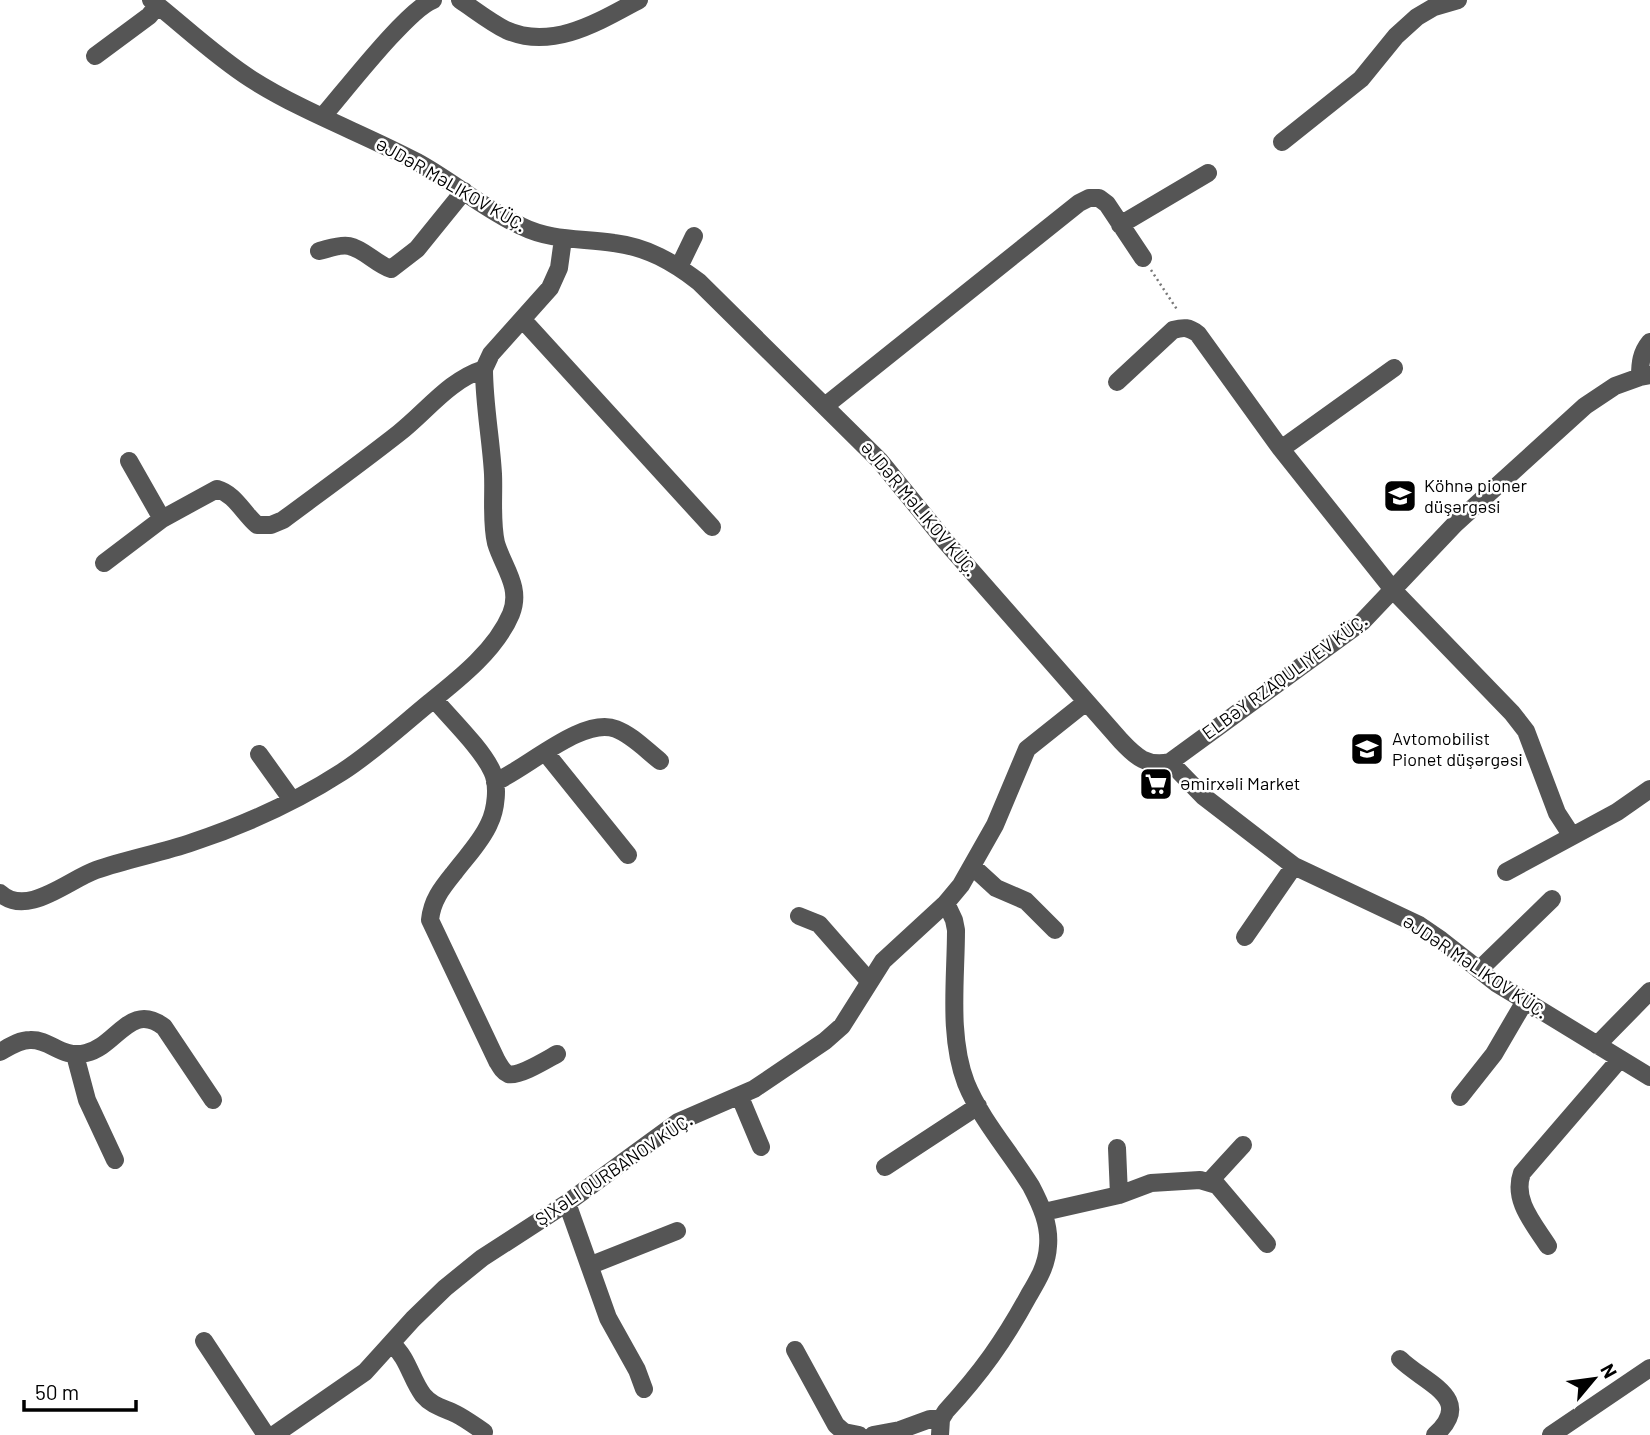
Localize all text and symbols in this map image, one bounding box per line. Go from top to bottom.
street label: ƏJDƏR MƏLIKOV KÜÇ. [372,132,531,236]
street label: ƏJDƏR MƏLIKOV KÜÇ. [857,436,983,580]
place label: Köhnə pioner düşərgəsi [1424,474,1527,517]
school or university icon: Köhnə pioner düşərgəsi [1381,477,1419,515]
street label: ELBƏY RZAQULIYEV KÜÇ. [1198,609,1371,744]
place label: Avtomobilist Pionet düşərgəsi [1392,727,1523,770]
school or university icon: Avtomobilist Pionet düşərgəsi [1348,730,1386,768]
supermarket icon: Əmirxəli Market [1137,765,1175,803]
place label: Əmirxəli Market [1180,772,1300,794]
street label: ƏJDƏR MƏLIKOV KÜÇ. [1399,910,1552,1023]
street label: ŞIXƏLI QURBANOV KÜÇ. [531,1108,696,1230]
north arrow [1559,1344,1629,1414]
text: N [1596,1359,1622,1382]
scale bar [24,1368,136,1412]
text: 50 m [35,1379,79,1404]

